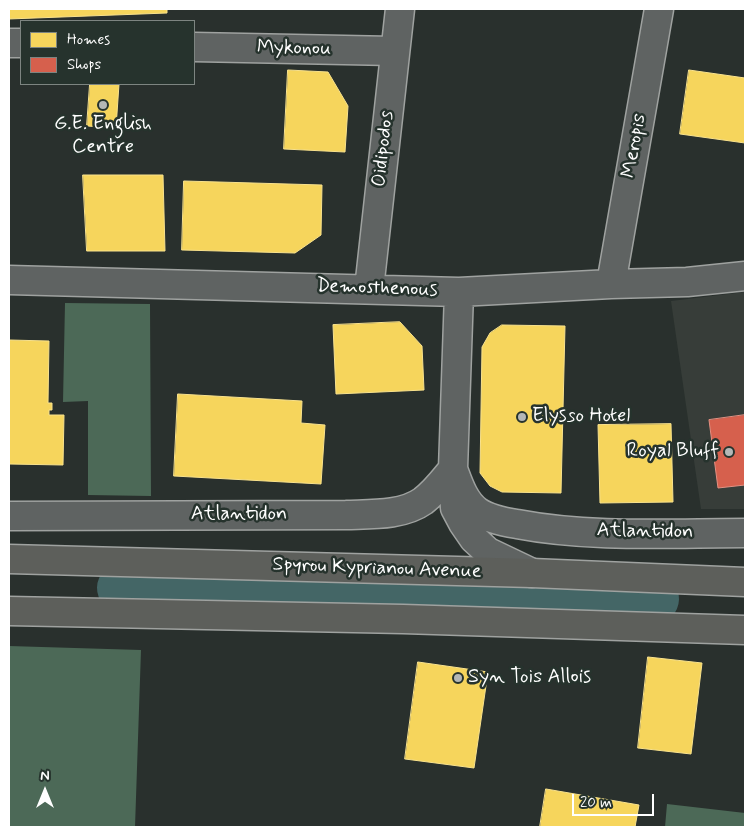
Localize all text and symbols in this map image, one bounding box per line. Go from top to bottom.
legend [20,20,195,85]
text: Homes [67,30,110,50]
street label: Mykonou [257,36,331,62]
text: Shops [67,55,101,75]
marker: G.E. English Centre [97,99,109,111]
street label: Oidipodos [368,110,400,188]
street label: Meropis [618,112,652,180]
place label: G.E. English Centre [54,113,152,160]
street label: Demosthenous [316,275,438,303]
place label: Elysso Hotel [532,405,630,429]
marker: Elysso Hotel [516,411,528,423]
place label: Royal Bluff [627,440,719,464]
marker: Royal Bluff [723,446,735,458]
street label: Atlantidon [191,503,287,527]
street label: Atlantidon [596,519,694,545]
street label: Spyrou Kyprianou Avenue [272,553,482,585]
place label: Syn Tois Allois [468,666,591,690]
marker: Syn Tois Allois [452,672,464,684]
north arrow [20,766,70,816]
text: N [40,767,50,785]
scale bar [574,784,656,816]
text: 20 m [580,793,612,813]

